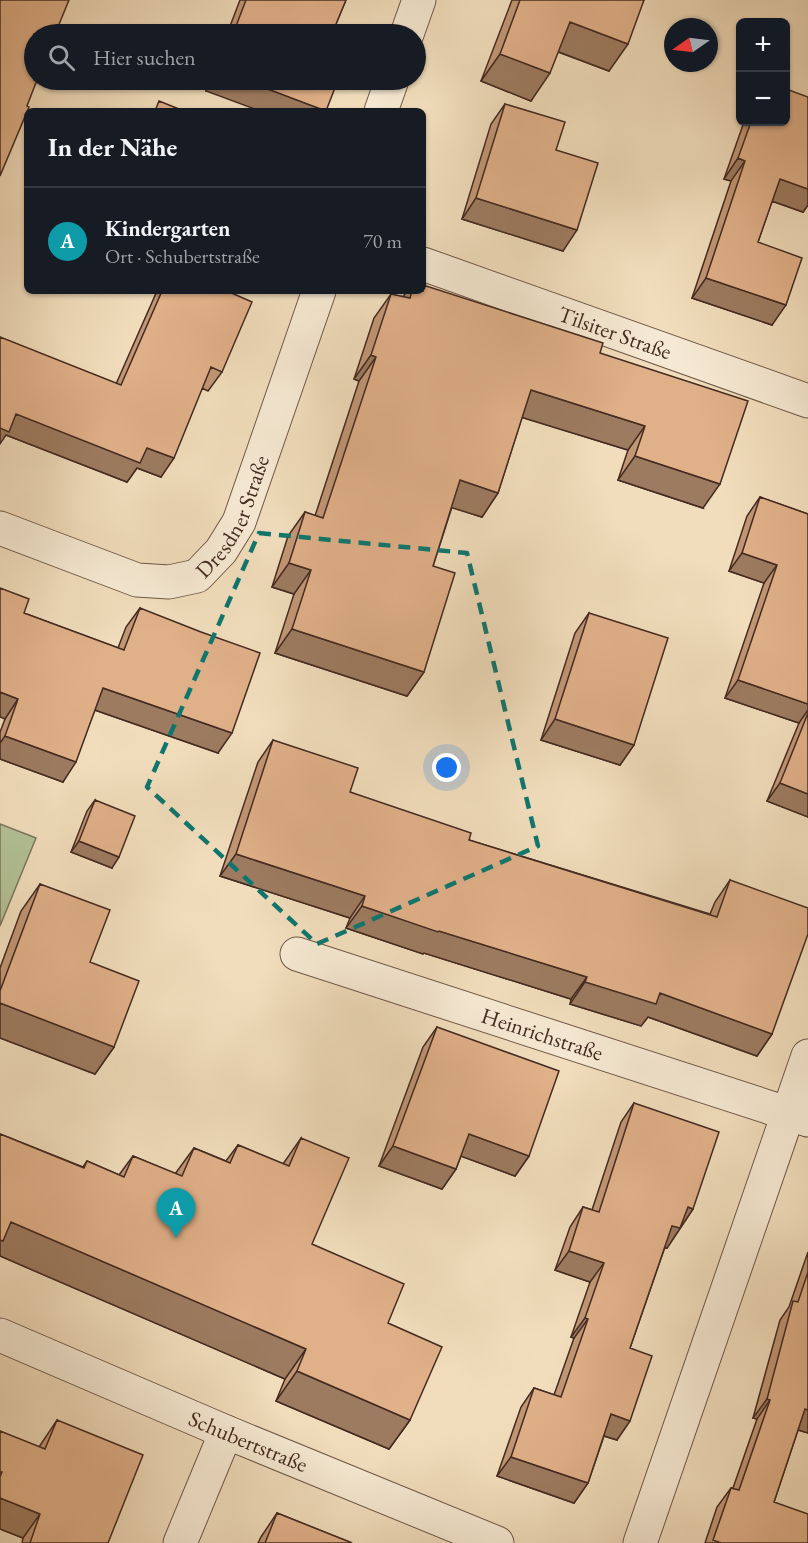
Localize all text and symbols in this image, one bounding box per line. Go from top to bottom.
north arrow [664,18,718,72]
map controls [736,18,790,126]
button: + [736,18,790,72]
search box [24,24,426,90]
icon: search [45,41,78,74]
text: Hier suchen [93,43,196,72]
button: − [736,72,790,126]
text: In der Nähe [48,130,177,164]
text: Kindergarten [105,214,230,243]
text: A [60,228,75,254]
text: 70 m [363,228,402,254]
text: Ort · Schubertstraße [105,243,260,269]
street label: Tilsiter Straße [554,299,676,366]
street label: Dresdner Straße [189,451,276,584]
your location [432,753,461,782]
street label: Heinrichstraße [478,1001,607,1068]
pin: A [156,1188,195,1238]
street label: Schubertstraße [184,1404,312,1479]

